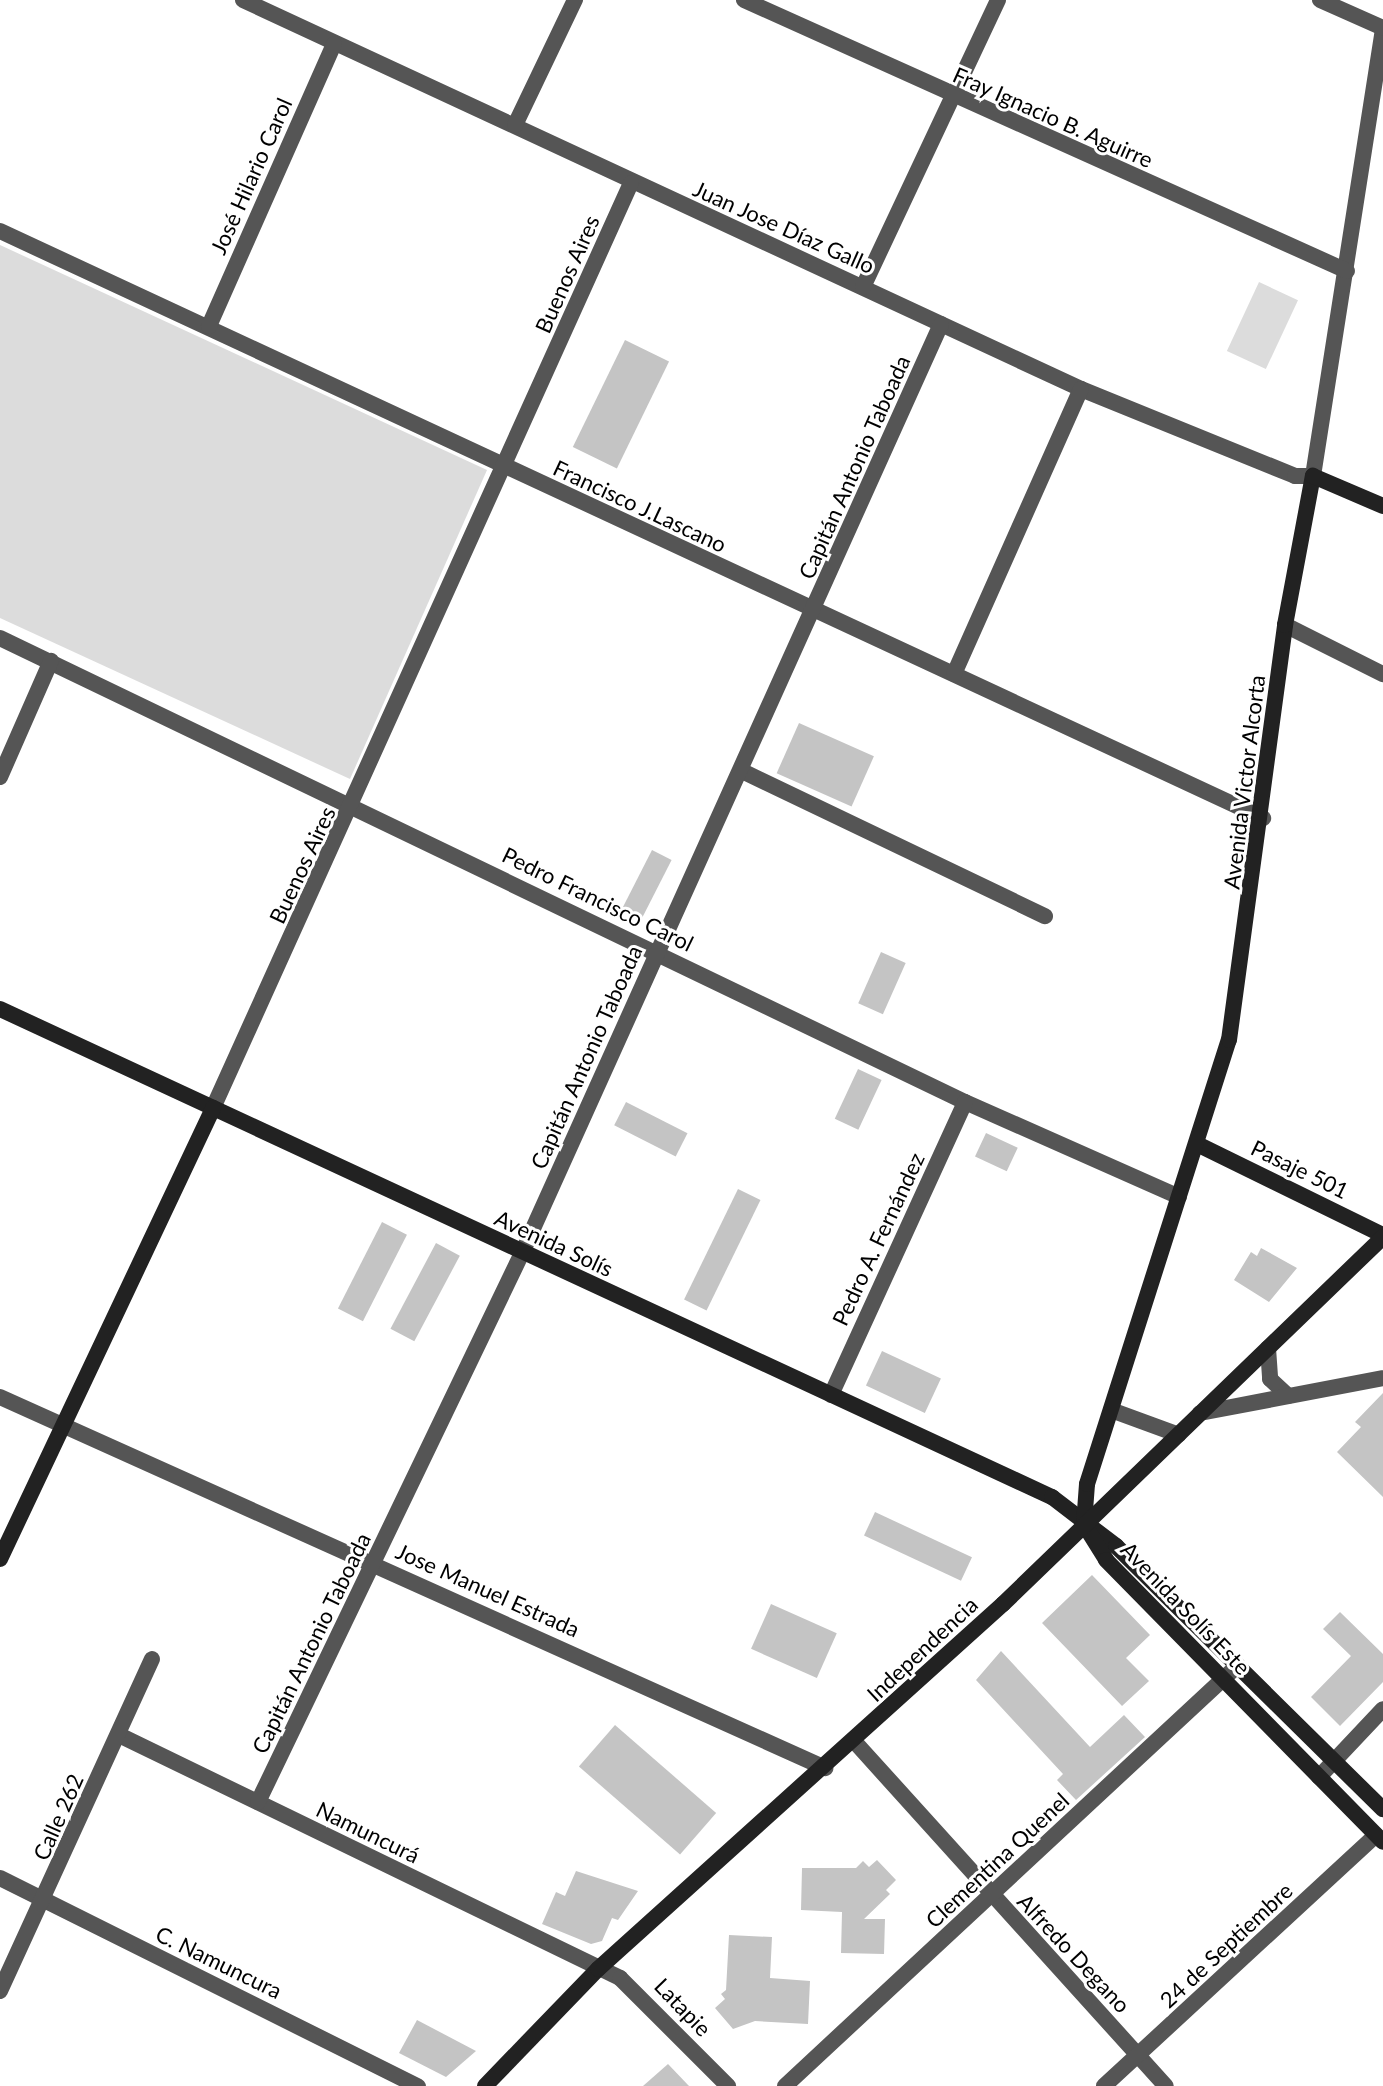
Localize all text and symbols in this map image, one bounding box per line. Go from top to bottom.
street label: Fray Ignacio B. Aguirre [948,61,1158,173]
street label: José Hilario Carol [205,94,297,258]
street label: Juan Jose Díaz Gallo [689,175,879,279]
street label: Buenos Aires [529,211,605,337]
street label: Capitán Antonio Taboada [792,350,916,584]
street label: Francisco J.Lascano [549,454,731,558]
street label: Avenida Victor Alcorta [1218,673,1270,891]
street label: Buenos Aires [263,802,341,928]
street label: Pedro Francisco Carol [498,841,698,957]
street label: Capitán Antonio Taboada [524,940,648,1174]
street label: Pasaje 501 [1247,1134,1353,1204]
street label: Pedro A. Fernández [826,1148,930,1330]
street label: Avenida Solís [491,1204,617,1282]
street label: Capitán Antonio Taboada [246,1528,376,1758]
street label: Avenida Solís Este [1116,1536,1256,1680]
street label: Jose Manuel Estrada [392,1538,584,1642]
street label: Independencia [861,1591,983,1707]
street label: Calle 262 [27,1770,89,1864]
street label: Clementina Quenel [920,1787,1074,1933]
street label: Namuncurá [312,1796,424,1868]
street label: 24 de Septiembre [1154,1877,1298,2013]
street label: Alfredo Degano [1012,1888,1136,2018]
street label: C. Namuncura [152,1920,286,2004]
street label: Latapie [649,1973,717,2041]

